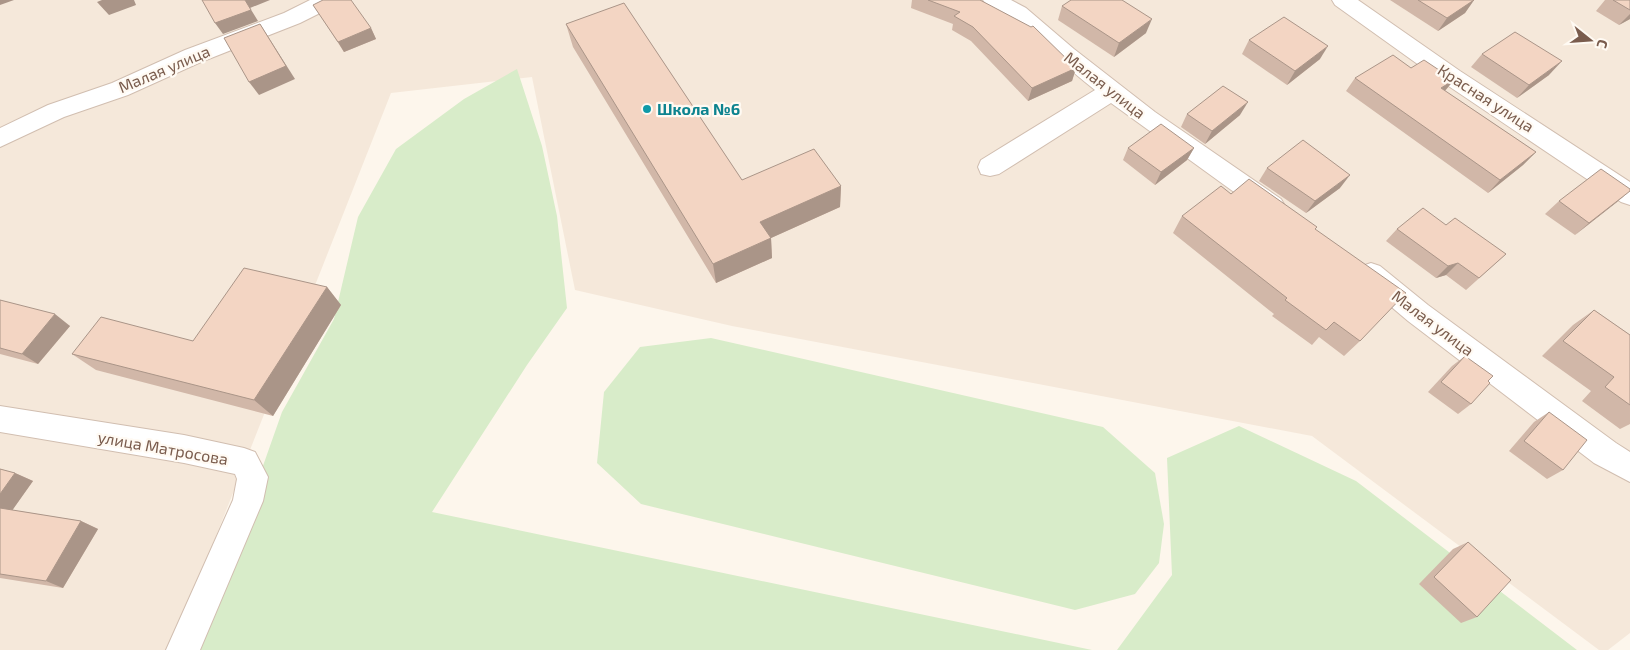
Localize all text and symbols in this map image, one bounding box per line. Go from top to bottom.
north arrow [1565,15,1615,65]
text: С [1594,38,1612,50]
street label: Малая улица [115,41,213,97]
street label: Малая улица [1060,47,1150,123]
street label: Красная улица [1434,59,1538,137]
place label: Школа №6 [657,99,740,118]
marker: Школа №6 [641,103,653,115]
street label: Малая улица [1388,286,1478,360]
street label: улица Матросова [96,427,230,469]

